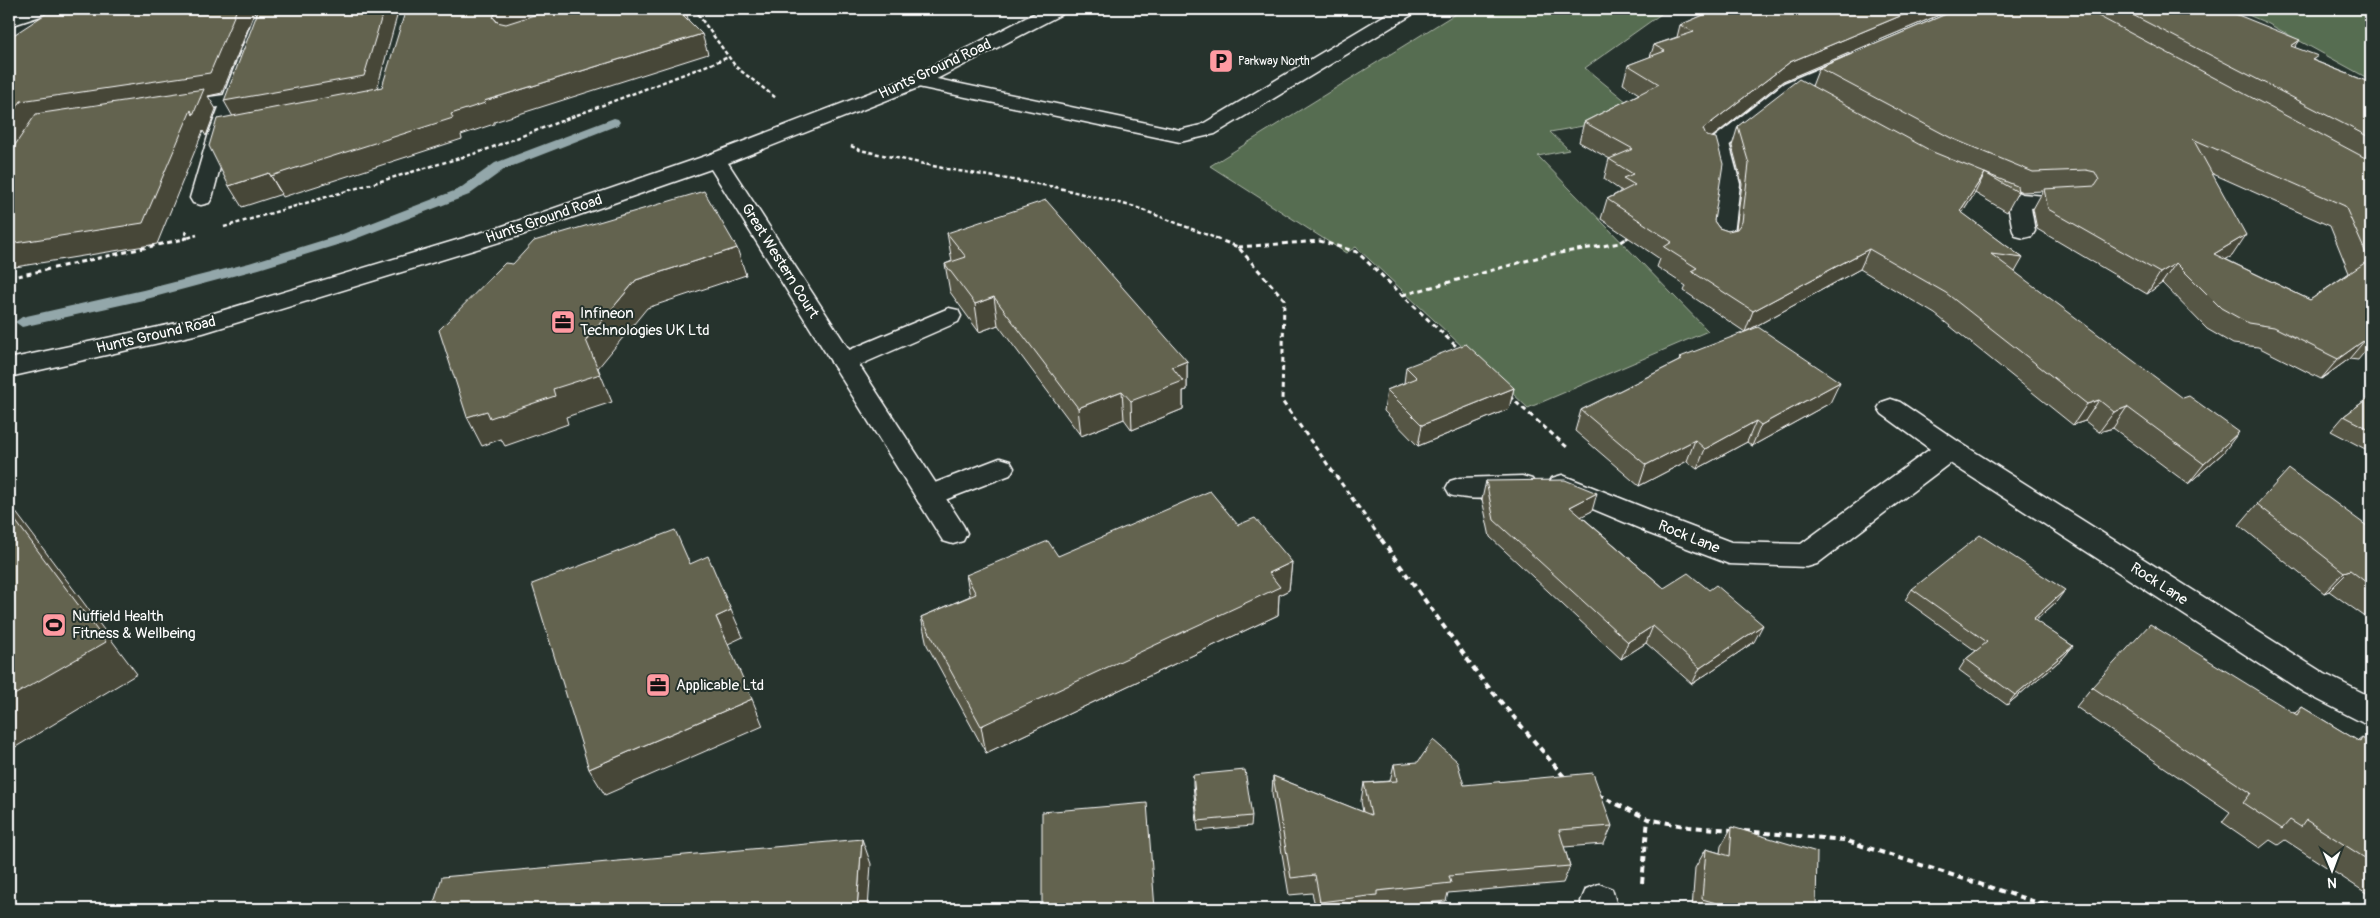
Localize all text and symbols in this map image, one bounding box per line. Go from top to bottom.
street label: Hunts Ground Road [876,35,994,103]
parking icon: Parkway North [1208,48,1234,74]
place label: Parkway North [1238,54,1310,69]
street label: Hunts Ground Road [483,190,605,248]
street label: Great Western Court [737,200,824,323]
place label: Infineon Technologies UK Ltd [580,304,710,340]
office icon: Infineon Technologies UK Ltd [550,309,576,335]
street label: Hunts Ground Road [94,312,218,358]
street label: Rock Lane [1655,516,1723,558]
street label: Rock Lane [2127,558,2192,610]
place label: Nuffield Health Fitness & Wellbeing [72,607,196,643]
sports icon: Nuffield Health Fitness & Wellbeing [41,612,67,638]
office icon: Applicable Ltd [645,672,671,698]
place label: Applicable Ltd [676,676,764,695]
north arrow [2308,846,2358,896]
text: N [2327,874,2337,891]

